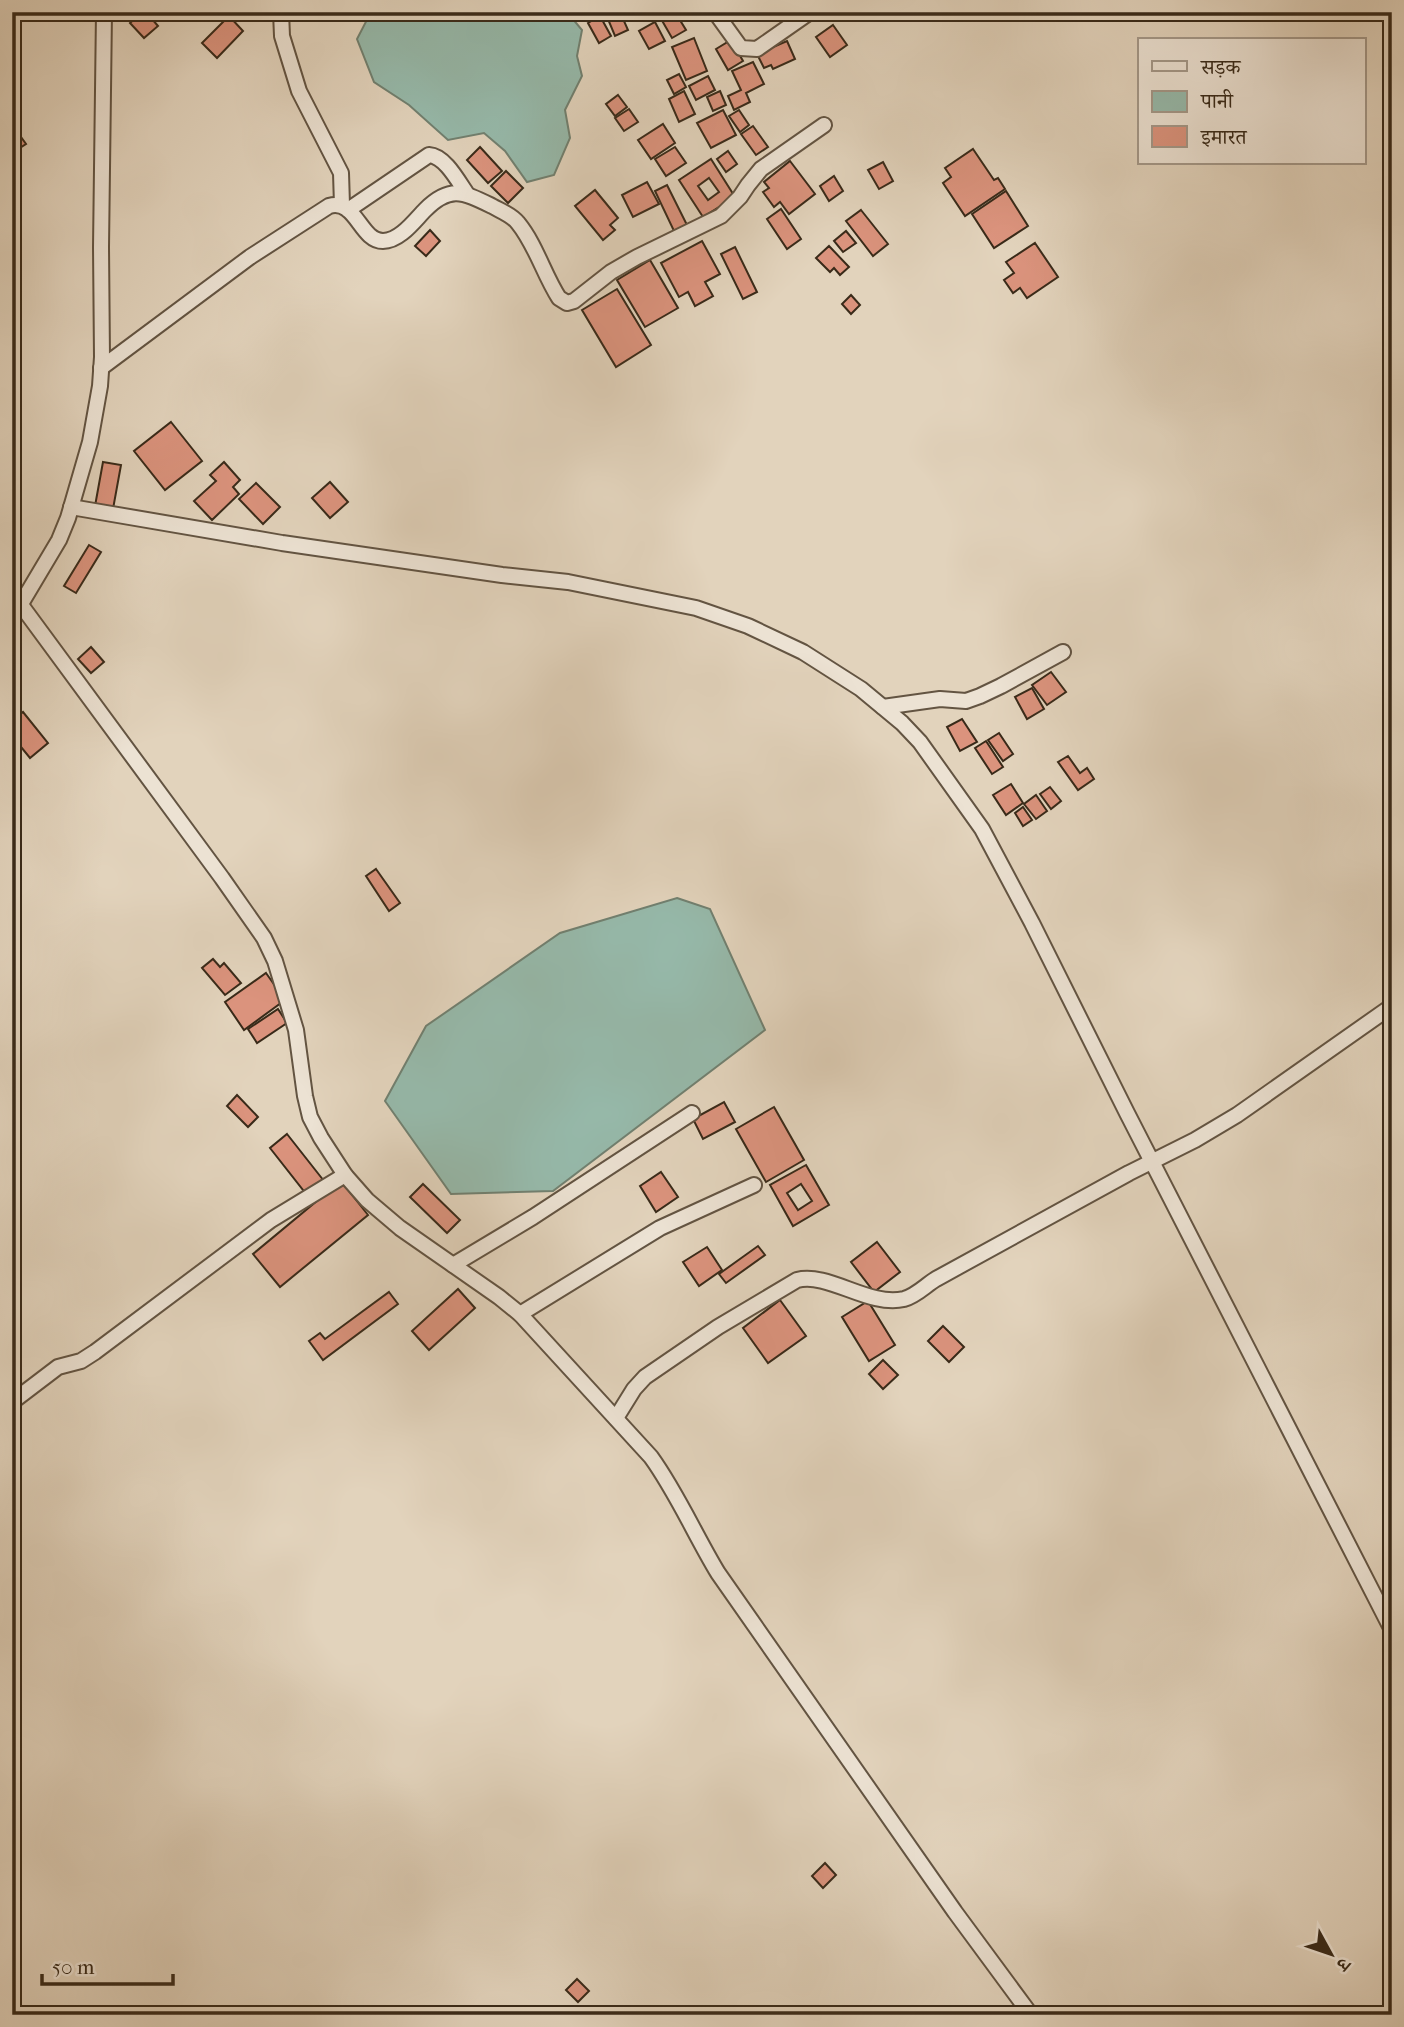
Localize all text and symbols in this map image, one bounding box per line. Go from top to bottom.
legend [1138,38,1366,164]
text: सड़क [1200,55,1241,79]
text: पानी [1200,89,1234,113]
text: इमारत [1200,125,1248,149]
north arrow [1296,1918,1366,1988]
scale bar [42,1943,173,1987]
text: उ [1331,1952,1356,1976]
text: 50 m [52,1955,95,1979]

